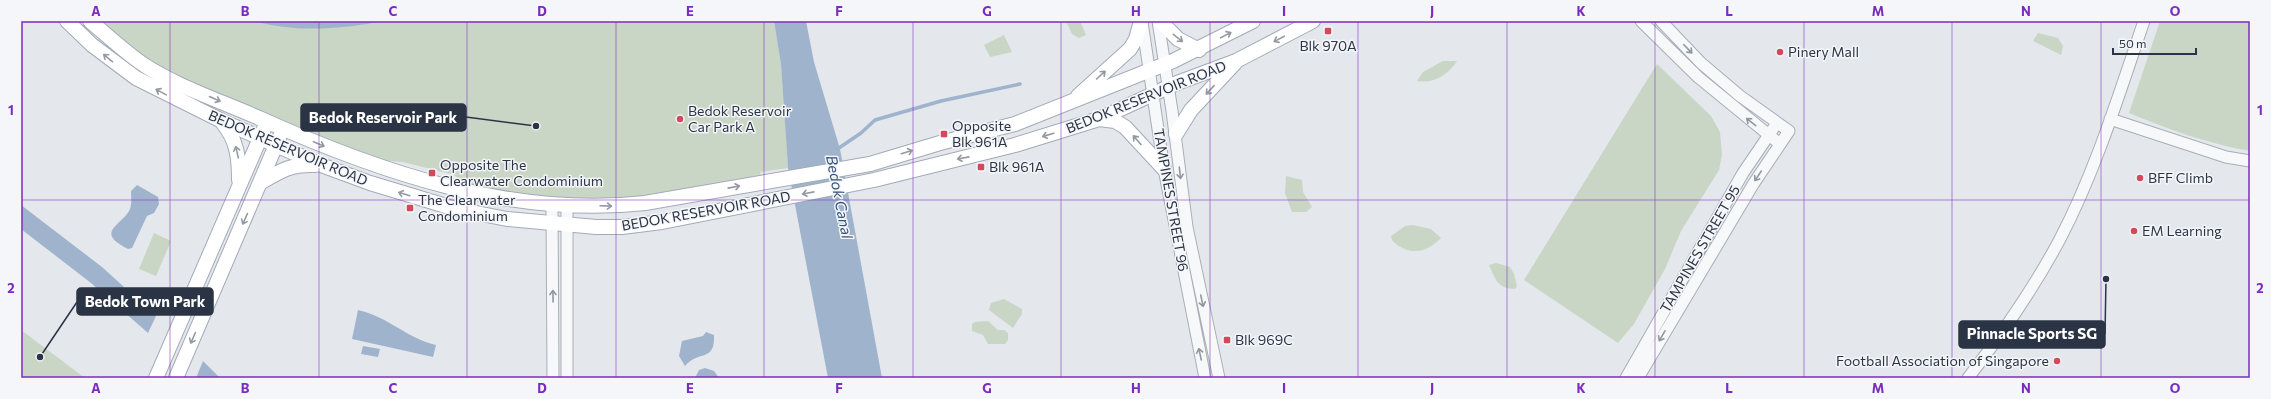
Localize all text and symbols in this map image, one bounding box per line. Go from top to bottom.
text: A [91,3,101,19]
text: B [241,3,250,19]
text: C [389,3,398,19]
text: D [537,3,547,19]
text: E [686,3,694,19]
text: F [835,3,843,19]
text: G [982,3,992,19]
text: H [1131,3,1141,19]
text: I [1282,3,1286,19]
text: J [1430,3,1434,19]
text: K [1576,3,1586,19]
text: L [1725,3,1733,19]
text: M [1872,3,1884,19]
text: N [2021,3,2031,19]
text: O [2170,3,2181,19]
marker: Blk 970A [1323,26,1333,36]
scale bar [2113,30,2196,56]
one-way arrow [1220,31,1232,39]
one-way arrow [1172,33,1183,42]
one-way arrow [1273,36,1285,43]
text: 50 m [2119,36,2147,50]
place label: Blk 970A [1299,37,1357,54]
place label: Pinery Mall [1788,43,1859,60]
one-way arrow [1683,44,1693,54]
marker: Pinery Mall [1775,47,1785,57]
one-way arrow [103,54,114,63]
street label: BEDOK RESERVOIR ROAD [1063,57,1228,137]
one-way arrow [1096,70,1106,80]
one-way arrow [1205,85,1215,95]
one-way arrow [155,88,167,95]
one-way arrow [209,96,221,104]
text: 1 [8,102,14,118]
place label: Bedok Reservoir Car Park A [688,102,792,135]
text: 1 [2257,102,2263,118]
callout: Bedok Reservoir Park [301,104,466,131]
street label: BEDOK RESERVOIR ROAD [206,106,370,189]
text: Bedok Reservoir Park [309,108,458,126]
marker: Bedok Reservoir Car Park A [675,114,685,124]
place label: Opposite Blk 961A [952,117,1011,150]
one-way arrow [1745,118,1756,126]
street label: TAMPINES STREET 96 [1151,127,1192,273]
marker: Opposite Blk 961A [939,129,949,139]
one-way arrow [1041,132,1054,139]
one-way arrow [1133,135,1142,146]
one-way arrow [313,140,325,148]
one-way arrow [233,146,241,159]
one-way arrow [901,148,914,155]
water label: Bedok Canal [823,154,857,241]
one-way arrow [957,155,970,163]
place label: Opposite The Clearwater Condominium [440,156,603,189]
place label: Blk 961A [989,158,1045,175]
marker: Blk 961A [976,162,986,172]
one-way arrow [1177,166,1184,179]
marker: Opposite The Clearwater Condominium [427,168,437,178]
place label: BFF Climb [2148,169,2213,186]
one-way arrow [1754,171,1762,182]
marker: BFF Climb [2135,173,2145,183]
street label: TAMPINES STREET 95 [1656,182,1743,316]
one-way arrow [727,183,740,191]
street label: BEDOK RESERVOIR ROAD [620,187,792,234]
one-way arrow [802,189,815,197]
one-way arrow [398,190,411,197]
place label: The Clearwater Condominium [418,191,516,224]
marker: The Clearwater Condominium [405,203,415,213]
one-way arrow [599,203,612,210]
one-way arrow [240,212,248,224]
place label: EM Learning [2142,222,2222,239]
marker: EM Learning [2129,226,2139,236]
text: 2 [7,280,15,296]
text: 2 [2256,280,2264,296]
callout: Bedok Town Park [77,288,213,315]
one-way arrow [549,290,557,303]
text: Bedok Town Park [85,292,206,310]
one-way arrow [1199,294,1207,307]
callout: Pinnacle Sports SG [1959,321,2105,348]
text: Pinnacle Sports SG [1967,324,2097,342]
one-way arrow [1658,330,1666,342]
place label: Blk 969C [1235,331,1293,348]
one-way arrow [188,332,196,344]
marker: Blk 969C [1222,335,1232,345]
one-way arrow [1196,348,1204,361]
place label: Football Association of Singapore [1836,352,2049,369]
marker: Football Association of Singapore [2052,356,2062,366]
text: A [91,380,101,396]
text: B [241,380,250,396]
text: C [389,380,398,396]
text: D [537,380,547,396]
text: E [686,380,694,396]
text: F [835,380,843,396]
text: G [982,380,992,396]
text: H [1131,380,1141,396]
text: I [1282,380,1286,396]
text: J [1430,380,1434,396]
text: K [1576,380,1586,396]
text: L [1725,380,1733,396]
text: M [1872,380,1884,396]
text: N [2021,380,2031,396]
text: O [2170,380,2181,396]

